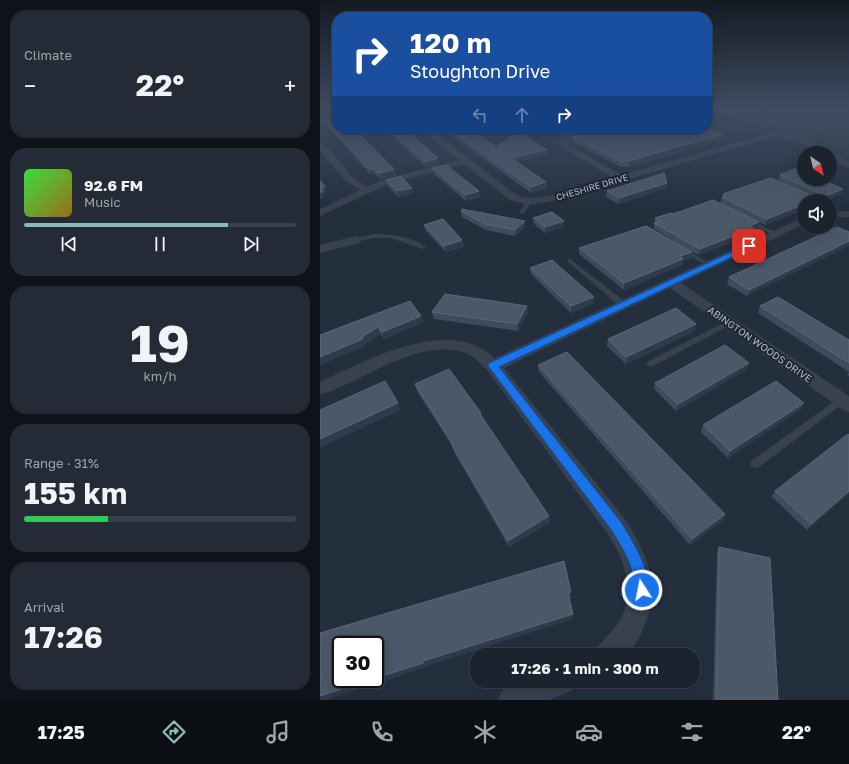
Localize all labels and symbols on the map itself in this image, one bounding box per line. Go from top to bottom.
north arrow [797,146,837,186]
street label: CHESHIRE DRIVE [555,171,629,203]
pin [732,229,766,263]
street label: ABINGTON WOODS DRIVE [706,303,814,385]
position arrow [621,569,663,611]
speed limit sign: 30 [332,636,384,688]

